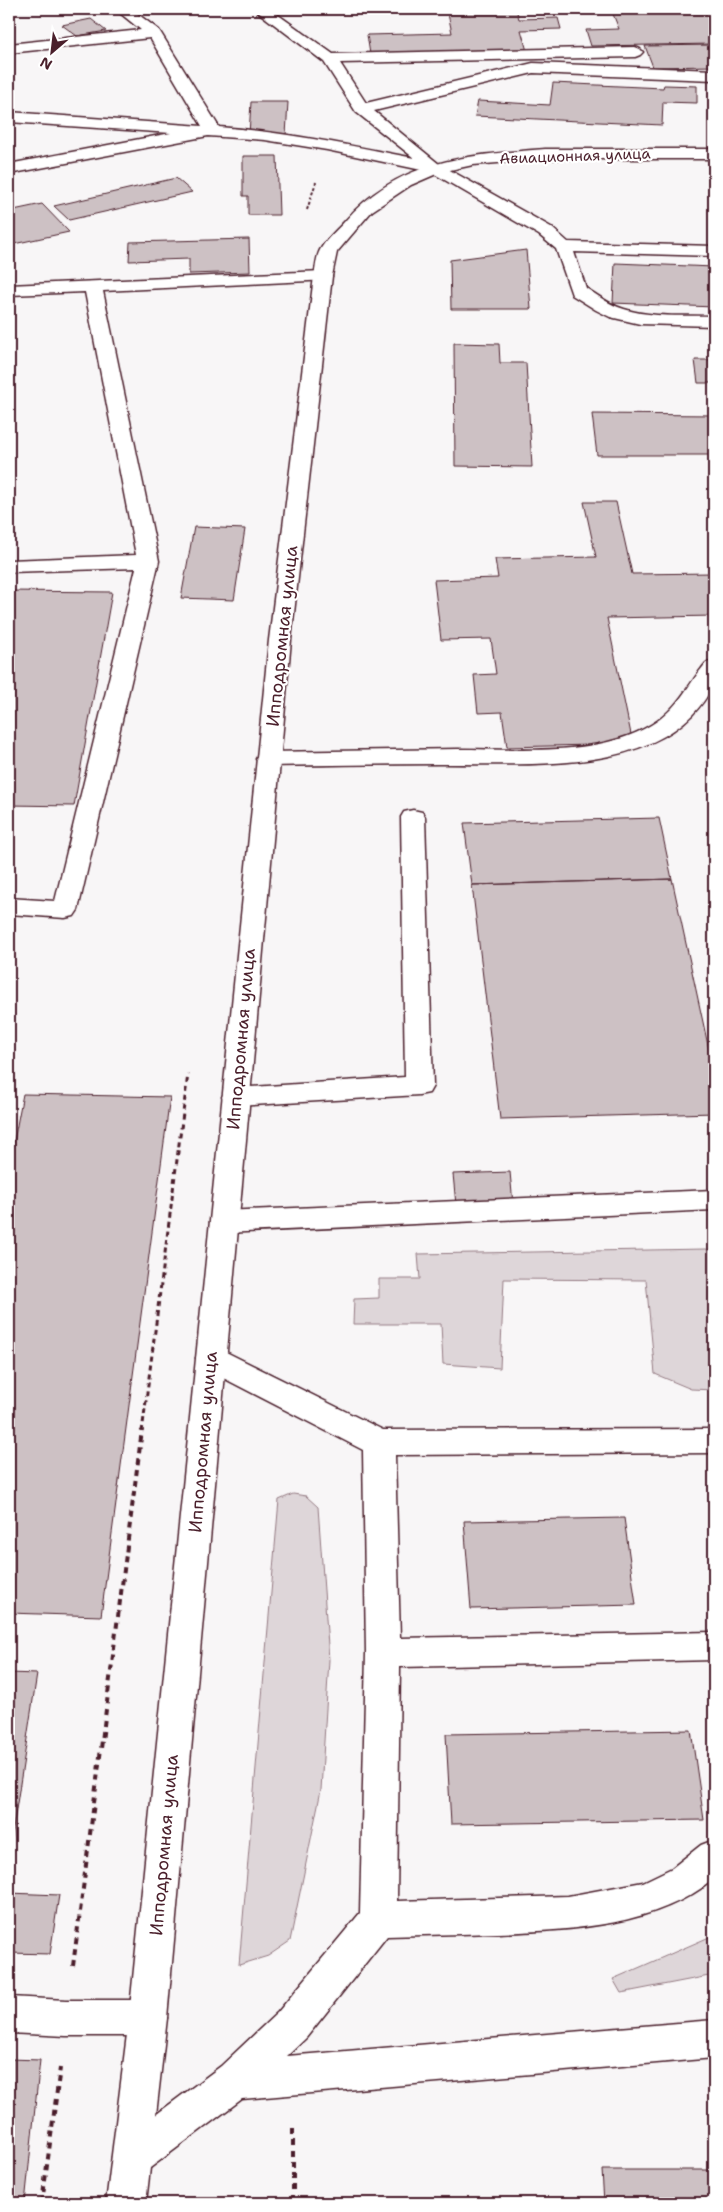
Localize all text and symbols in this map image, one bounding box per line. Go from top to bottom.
north arrow [28,28,78,78]
text: N [37,53,55,74]
street label: Авиационная улица [499,143,652,169]
street label: Ипподромная улица [261,544,303,728]
street label: Ипподромная улица [221,947,261,1131]
street label: Ипподромная улица [183,1350,223,1534]
street label: Ипподромная улица [144,1753,184,1937]

